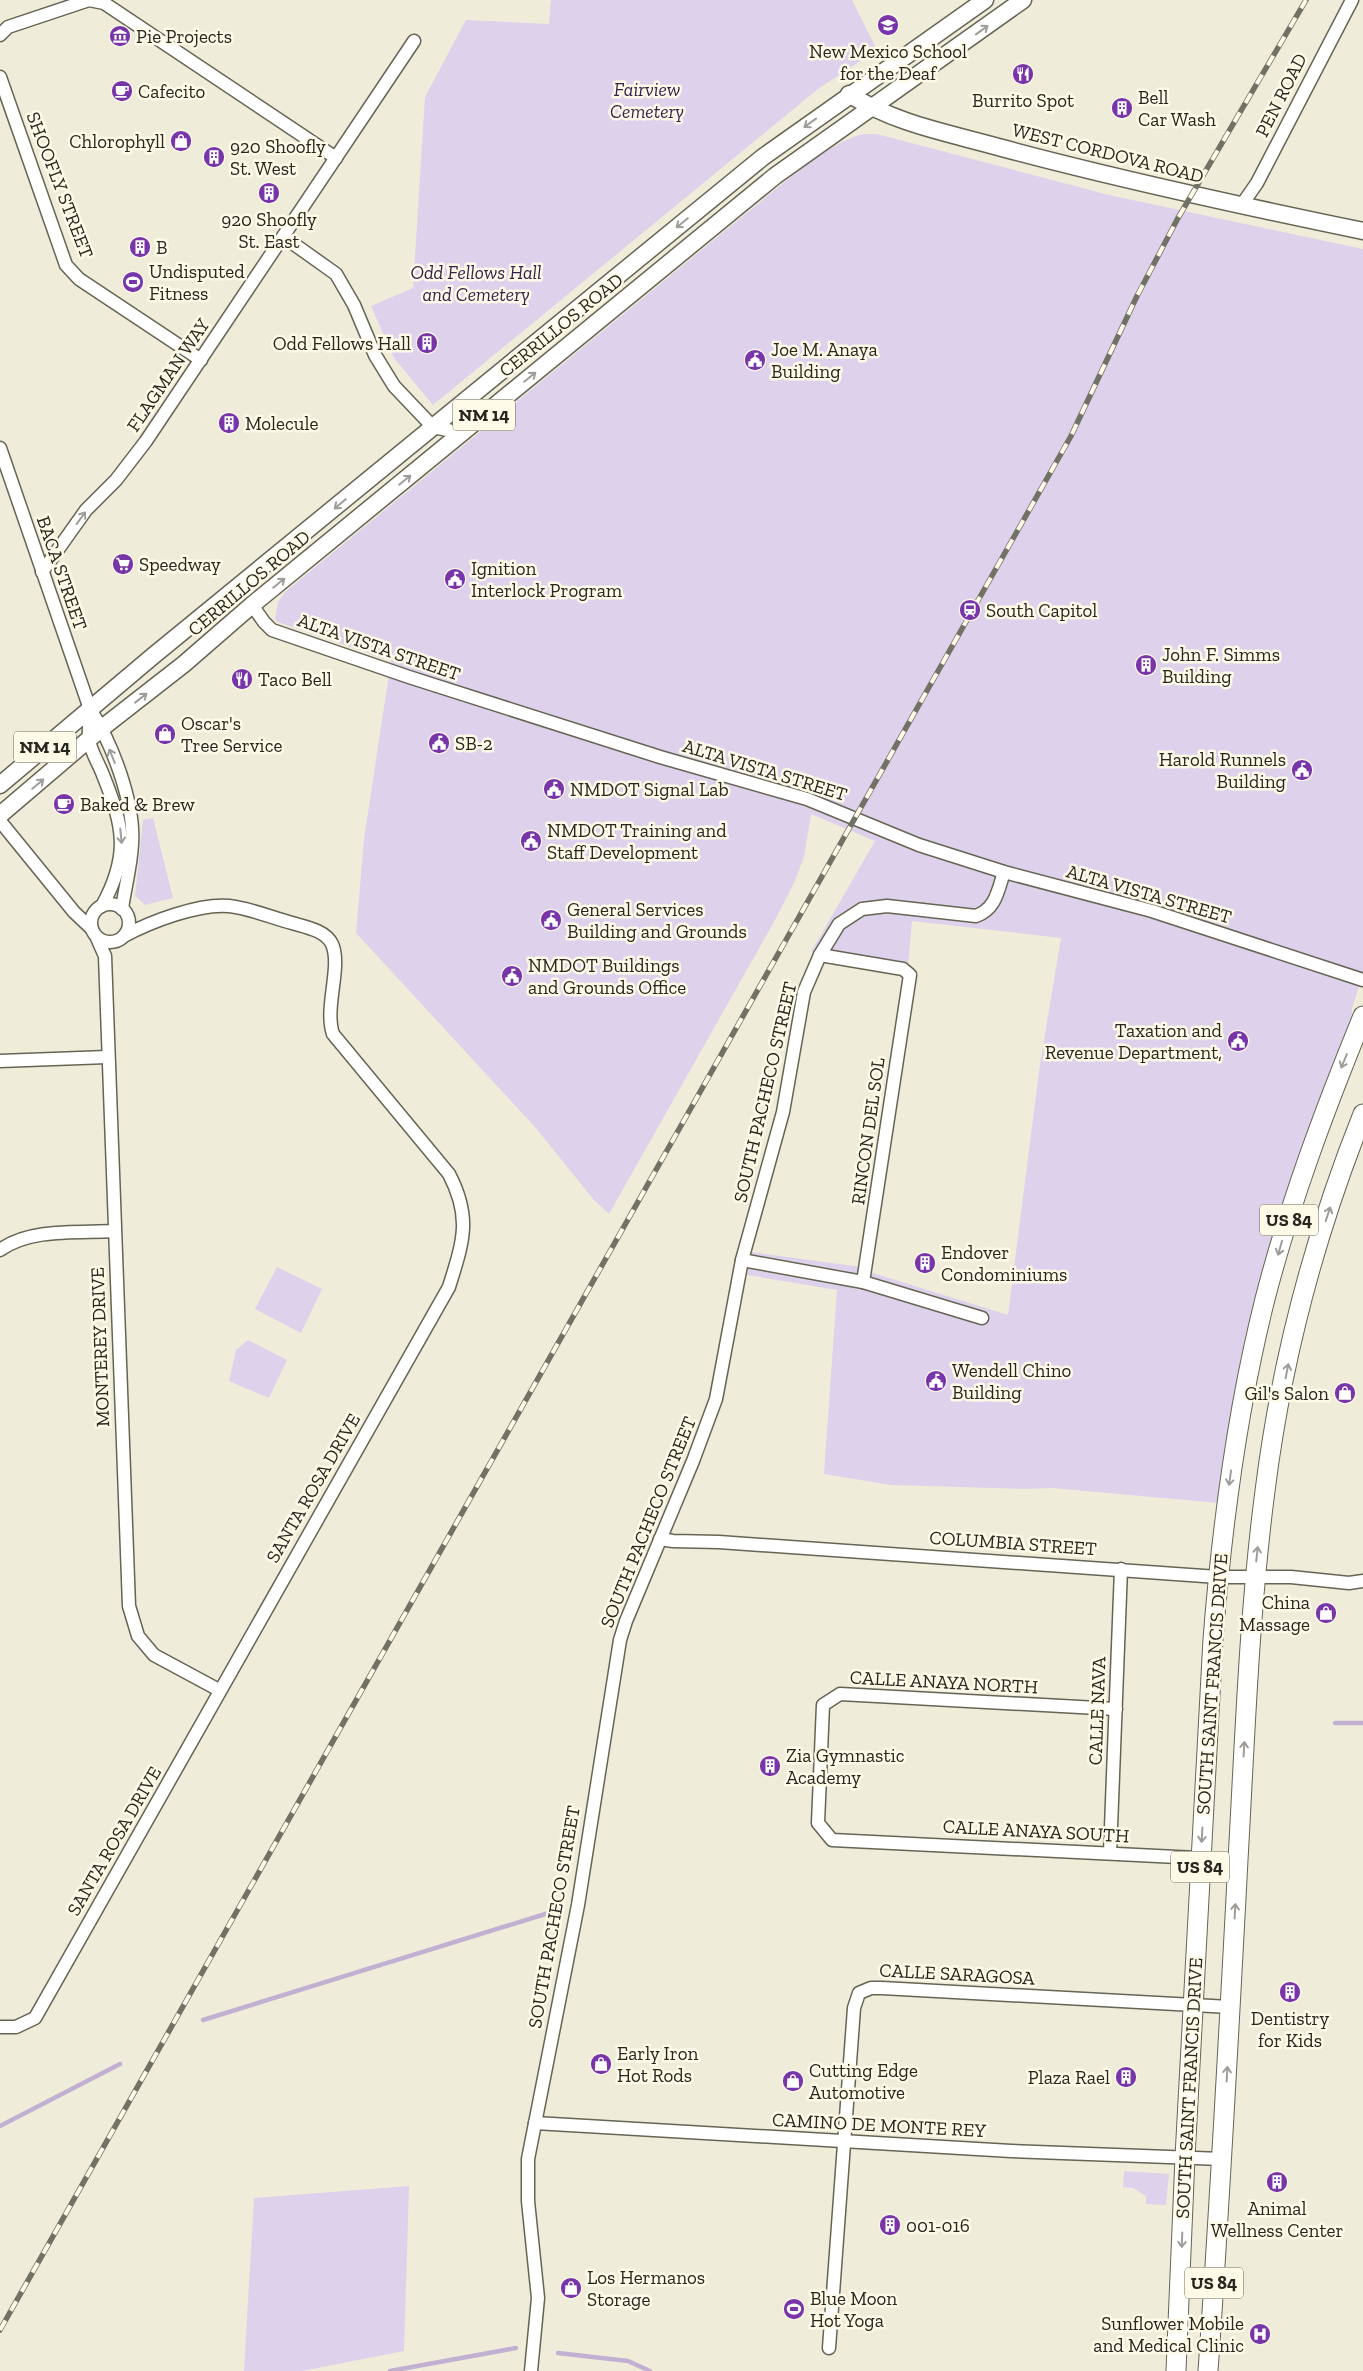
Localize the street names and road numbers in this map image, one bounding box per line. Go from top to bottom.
street label: PEN ROAD [1250,49,1312,141]
street label: SHOOFLY STREET [22,109,99,262]
street label: WEST CORDOVA ROAD [1010,118,1206,188]
street label: CERRILLOS ROAD [494,268,628,382]
street label: FLAGMAN WAY [122,314,215,436]
road number: NM 14 [453,400,515,430]
street label: BACA STREET [32,513,92,633]
street label: CERRILLOS ROAD [183,525,315,641]
street label: ALTA VISTA STREET [295,608,464,686]
road number: NM 14 [14,732,76,762]
street label: ALTA VISTA STREET [680,734,850,806]
street label: ALTA VISTA STREET [1064,859,1234,929]
street label: SOUTH PACHECO STREET [728,979,802,1205]
street label: RINCON DEL SOL [846,1055,890,1206]
road number: US 84 [1260,1204,1318,1236]
street label: MONTEREY DRIVE [86,1267,114,1427]
street label: SANTA ROSA DRIVE [261,1409,365,1567]
street label: SOUTH PACHECO STREET [595,1413,701,1631]
street label: COLUMBIA STREET [929,1526,1098,1560]
street label: SOUTH SAINT FRANCIS DRIVE [1191,1553,1233,1815]
street label: CALLE NAVA [1084,1656,1110,1766]
street label: CALLE ANAYA NORTH [849,1666,1039,1698]
street label: SANTA ROSA DRIVE [62,1762,166,1920]
street label: SOUTH PACHECO STREET [523,1804,585,2030]
street label: CALLE ANAYA SOUTH [942,1815,1130,1847]
road number: US 84 [1171,1851,1229,1882]
street label: SOUTH SAINT FRANCIS DRIVE [1171,1957,1207,2219]
street label: CALLE SARAGOSA [879,1958,1036,1990]
street label: CAMINO DE MONTE REY [772,2108,987,2142]
road number: US 84 [1185,2268,1243,2298]

